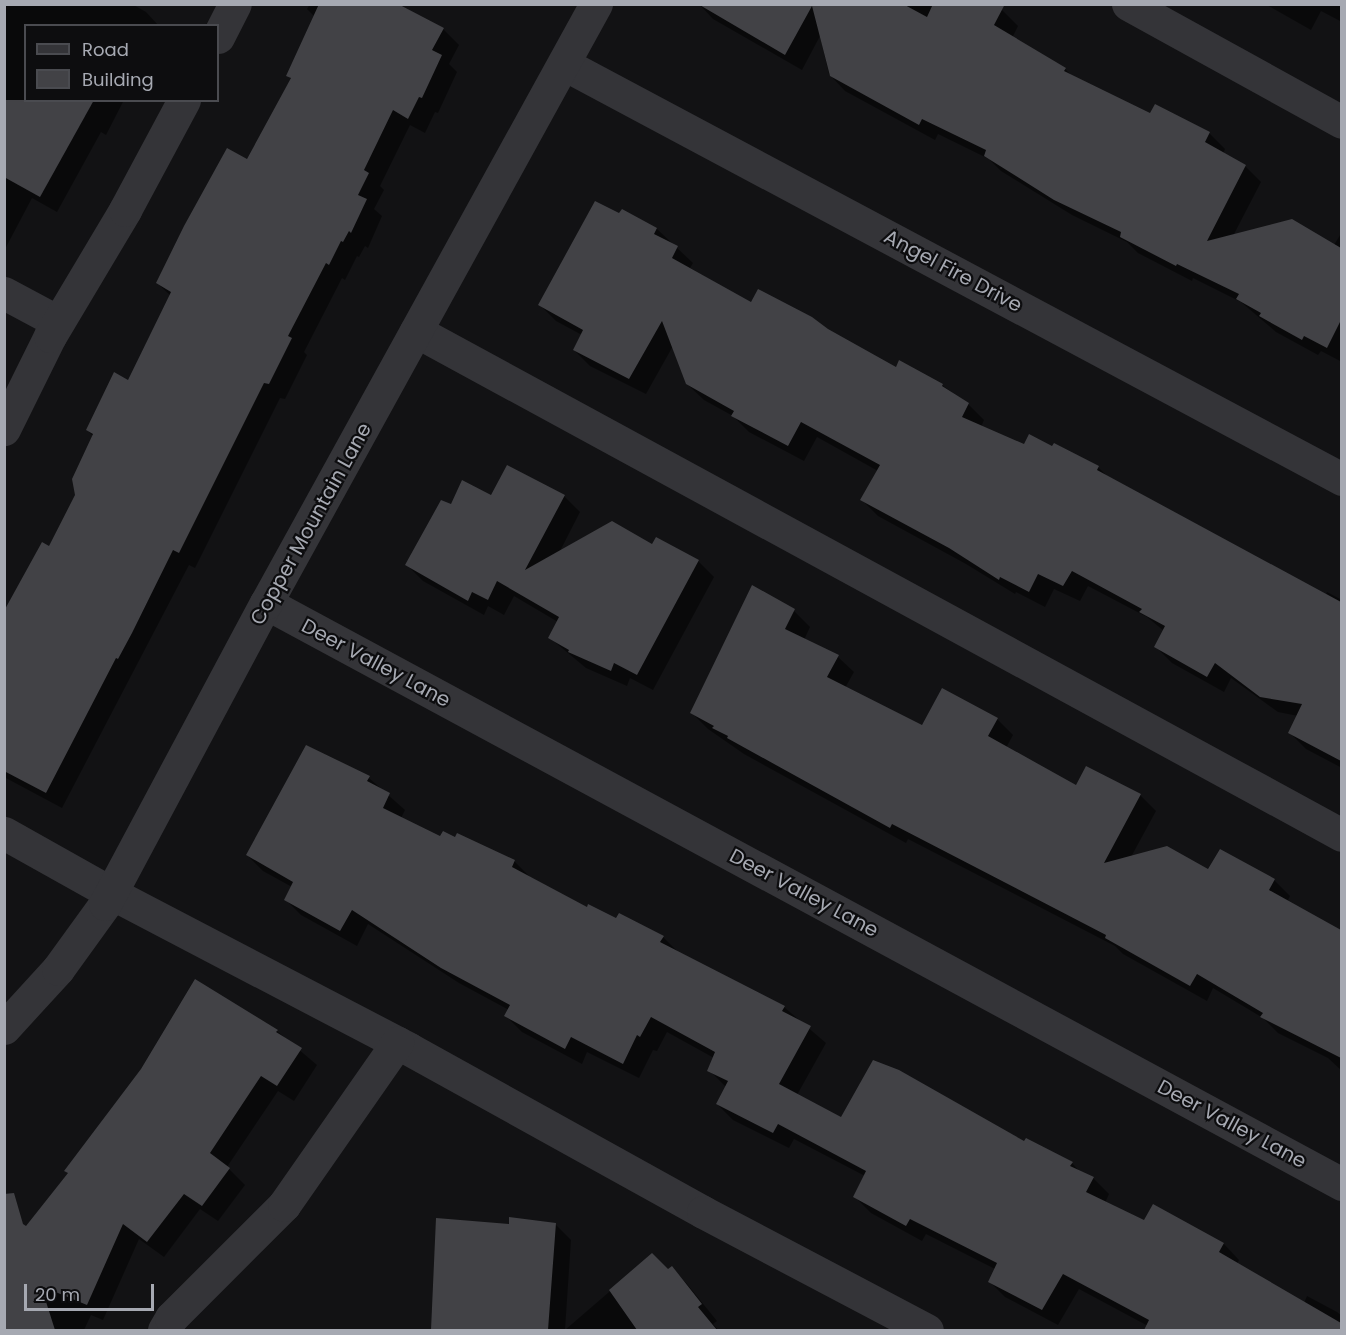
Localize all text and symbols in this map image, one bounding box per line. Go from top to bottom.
legend [24,24,219,102]
text: Road [82,37,129,62]
text: Building [82,67,154,92]
street label: Angel Fire Drive [880,225,1026,317]
street label: Copper Mountain Lane [245,419,377,629]
street label: Deer Valley Lane [298,614,454,712]
street label: Deer Valley Lane [726,844,882,942]
street label: Deer Valley Lane [1154,1075,1310,1173]
scale bar [27,1272,158,1310]
text: 20 m [35,1282,80,1307]

